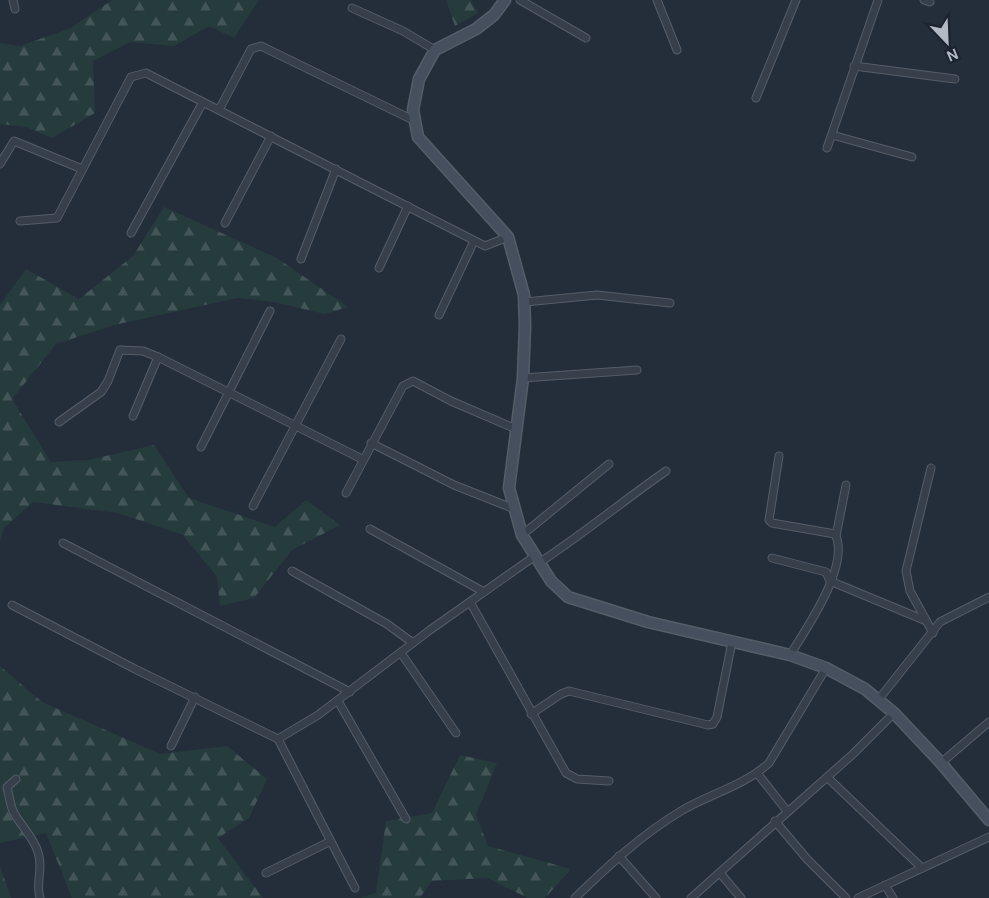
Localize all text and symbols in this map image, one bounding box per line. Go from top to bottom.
north arrow [917,12,977,72]
text: N [944,44,962,66]

